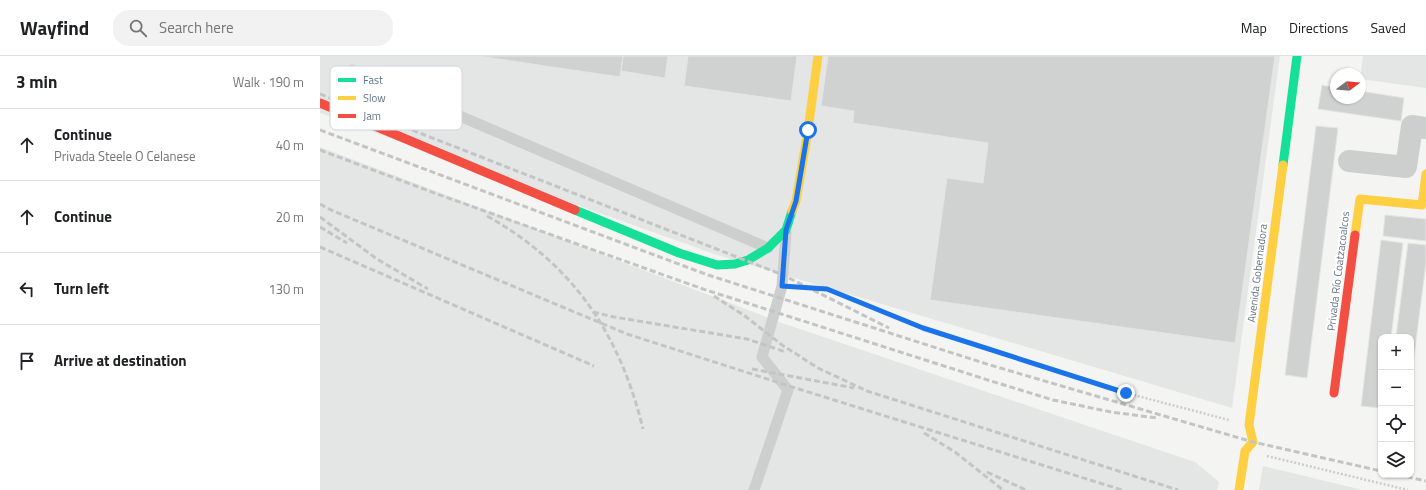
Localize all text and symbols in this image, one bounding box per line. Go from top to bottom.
search box [113,10,393,46]
text: Wayfind [20,13,89,42]
text: Search here [159,16,234,39]
icon: search [127,17,149,39]
text: Map [1241,17,1267,38]
text: Directions [1289,17,1348,38]
text: Saved [1370,17,1406,38]
legend [330,66,462,130]
north arrow [1330,68,1366,104]
text: 3 min [16,69,57,95]
text: Walk · 190 m [233,72,304,92]
text: Fast [363,72,383,88]
text: Slow [363,90,386,106]
text: Jam [363,108,381,124]
route start [799,121,817,139]
text: Continue [54,123,112,146]
icon: ahead [16,134,38,156]
text: 40 m [276,135,304,155]
text: Privada Steele O Celanese [54,146,196,166]
text: Continue [54,205,112,228]
icon: ahead [16,206,38,228]
text: 20 m [276,207,304,227]
street label: Privada Río Coatzacoalcos [1323,210,1353,332]
street label: Avenida Gobernadora [1243,222,1271,323]
text: Turn left [54,277,109,300]
icon: left [16,278,38,300]
text: 130 m [268,279,304,299]
map controls [1378,334,1414,478]
button: + [1378,334,1414,370]
text: Arrive at destination [54,349,187,372]
icon: arrive [16,350,38,372]
button: − [1378,370,1414,406]
route end [1117,384,1135,402]
button: locate [1378,406,1414,442]
button: layers [1378,442,1414,478]

